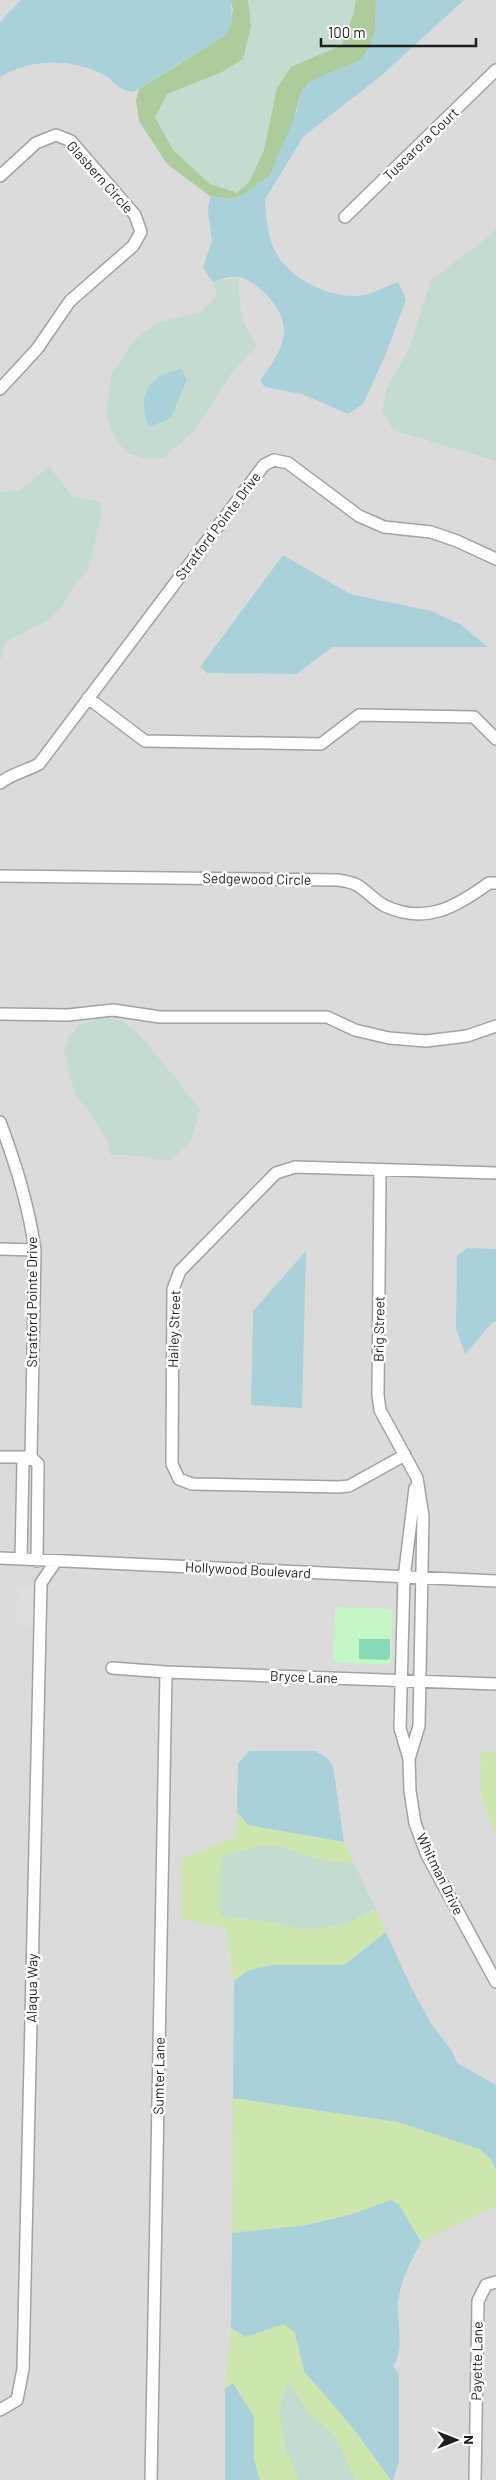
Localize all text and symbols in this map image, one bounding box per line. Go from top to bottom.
scale bar [321,15,476,47]
text: 100 m [328,23,366,41]
street label: Tuscarora Court [380,104,462,184]
street label: Glasbern Circle [64,137,137,216]
street label: Stratford Pointe Drive [171,468,264,583]
street label: Sedgewood Circle [203,869,311,888]
street label: Stratford Pointe Drive [23,1236,40,1368]
street label: Hailey Street [164,1290,183,1368]
street label: Brig Street [369,1296,388,1362]
street label: Hollywood Boulevard [185,1558,311,1581]
street label: Bryce Lane [270,1667,338,1686]
street label: Whitman Drive [413,1830,468,1917]
street label: Alaqua Way [22,1953,41,2023]
street label: Sumter Lane [149,2037,168,2115]
street label: Payette Lane [467,2321,486,2401]
north arrow [431,2415,481,2465]
text: N [461,2435,478,2445]

